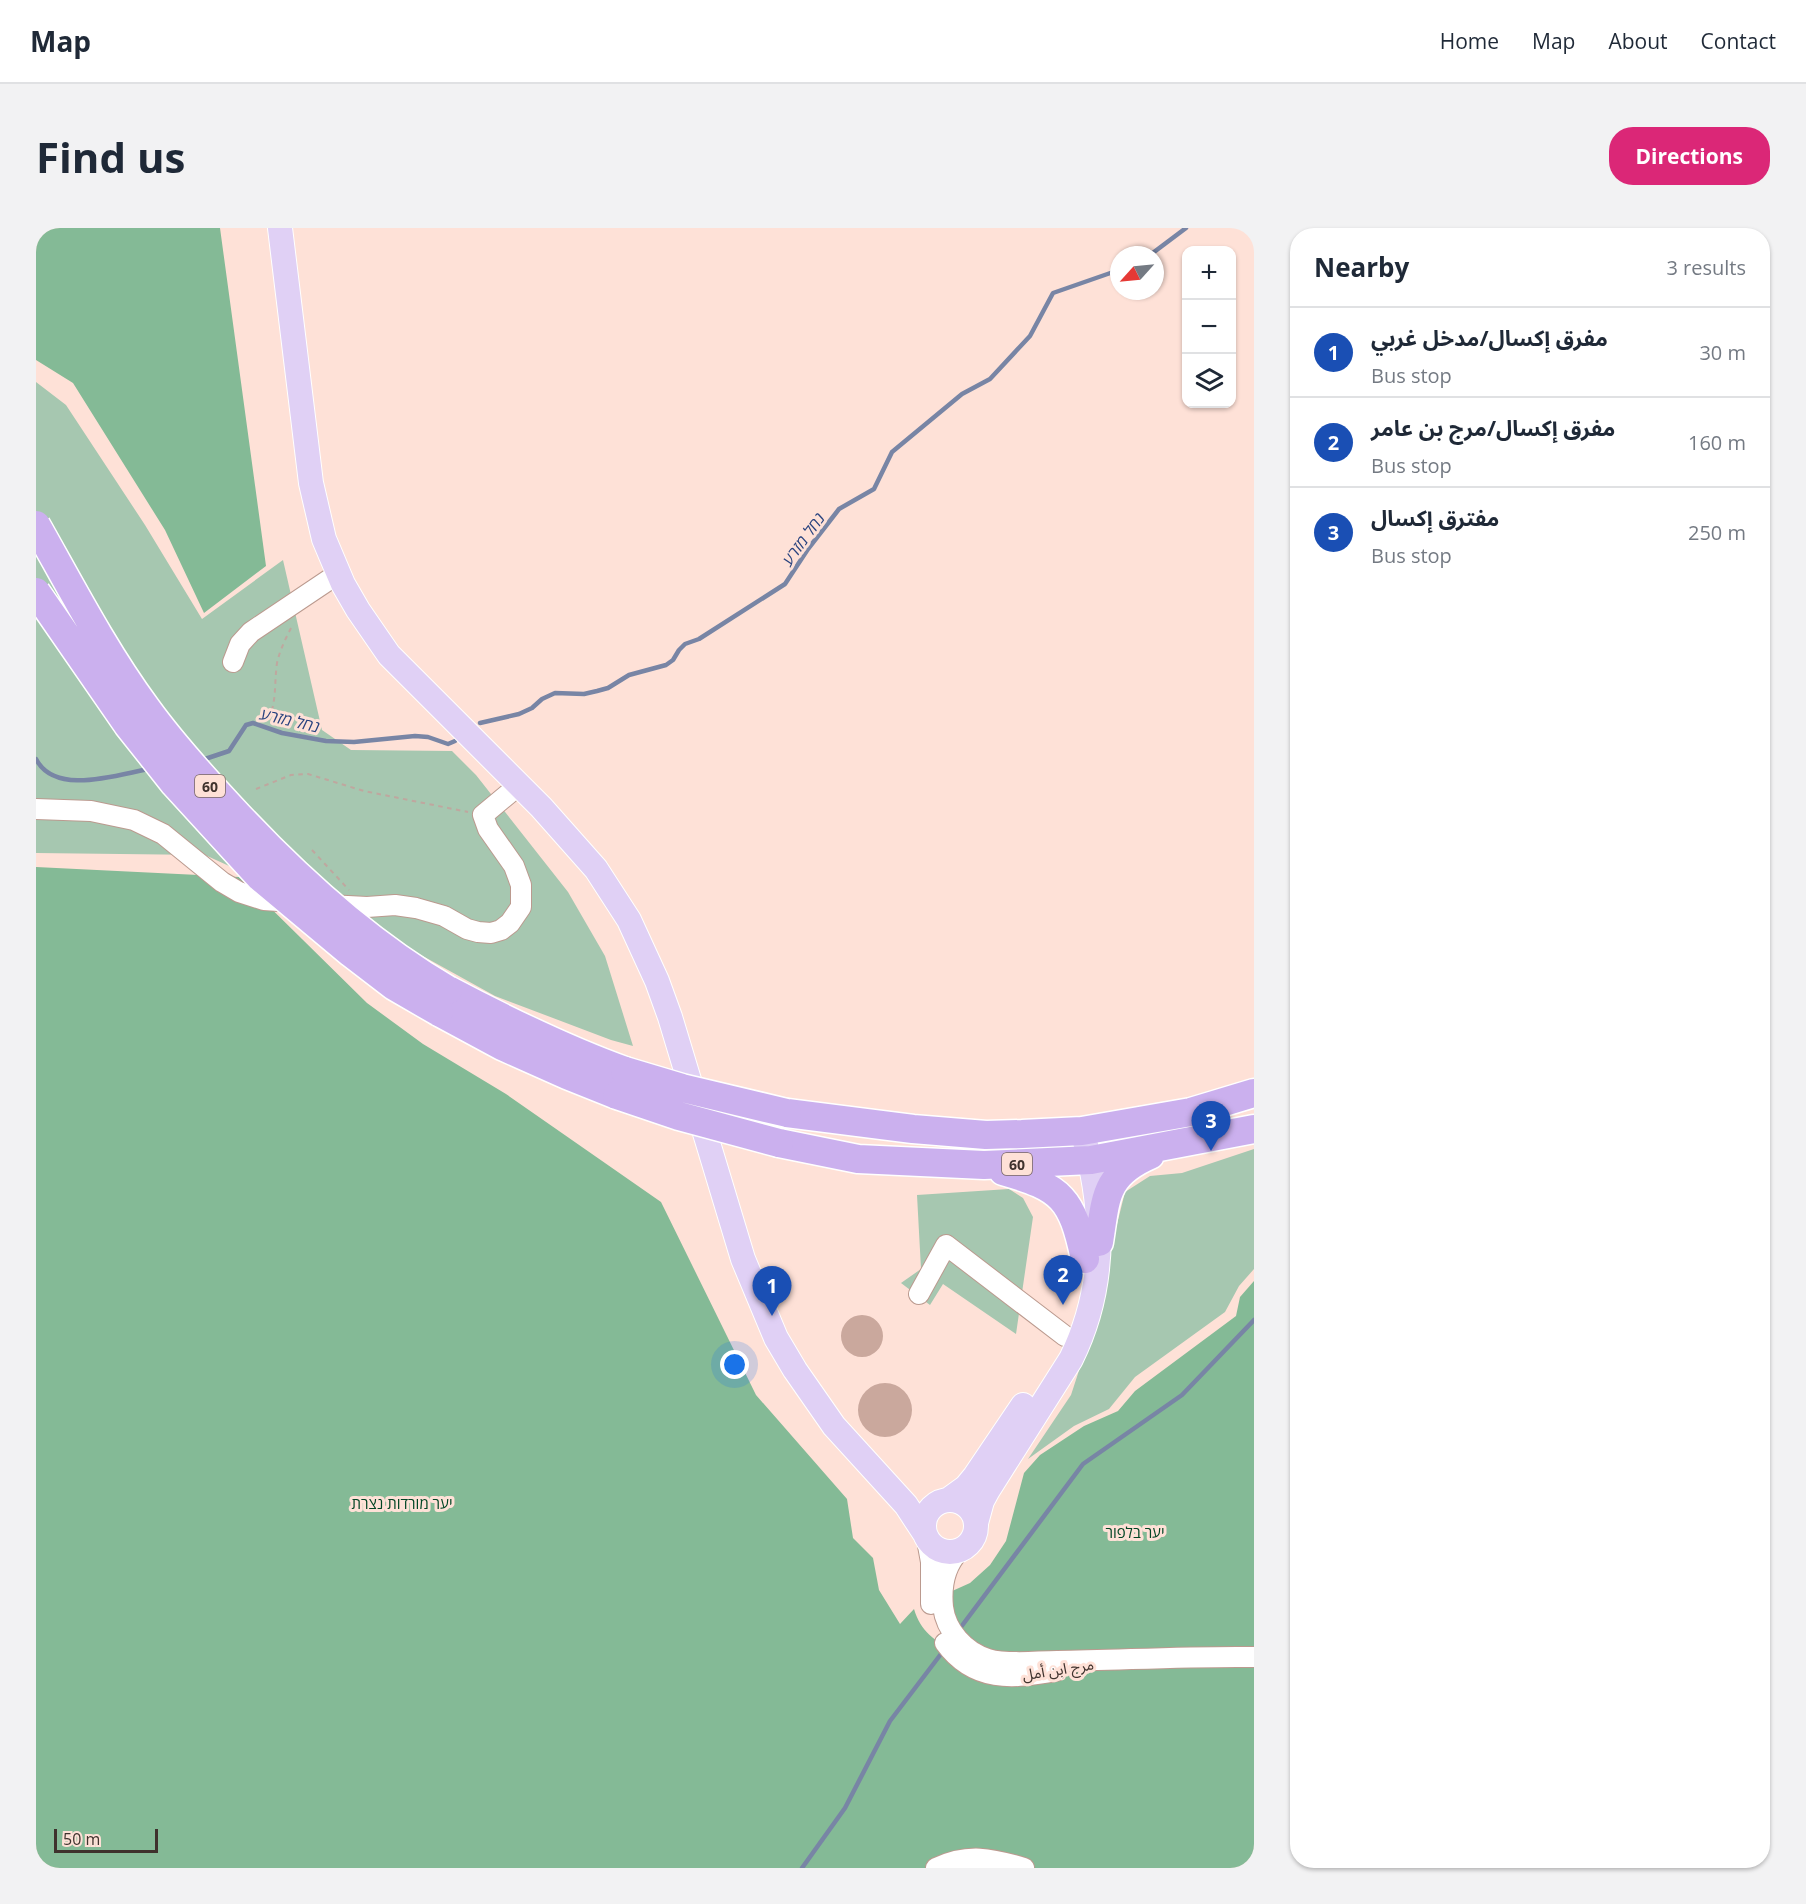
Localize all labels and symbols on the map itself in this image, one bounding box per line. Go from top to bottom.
north arrow [1110,246,1164,300]
water label: נחל מזרע [776,508,830,571]
water label: נחל מזרע [257,702,322,738]
road number: 60 [195,775,225,797]
pin: 3 [1192,1102,1230,1151]
road number: 60 [1002,1153,1032,1175]
pin: 2 [1044,1256,1082,1305]
pin: 1 [752,1266,792,1316]
your location [720,1350,749,1379]
park label: יער מורדות נצרת [351,1493,453,1513]
park label: יער בלפור [1105,1522,1165,1542]
street label: مرج ابن أمل [1021,1653,1096,1687]
scale bar [54,1826,158,1854]

